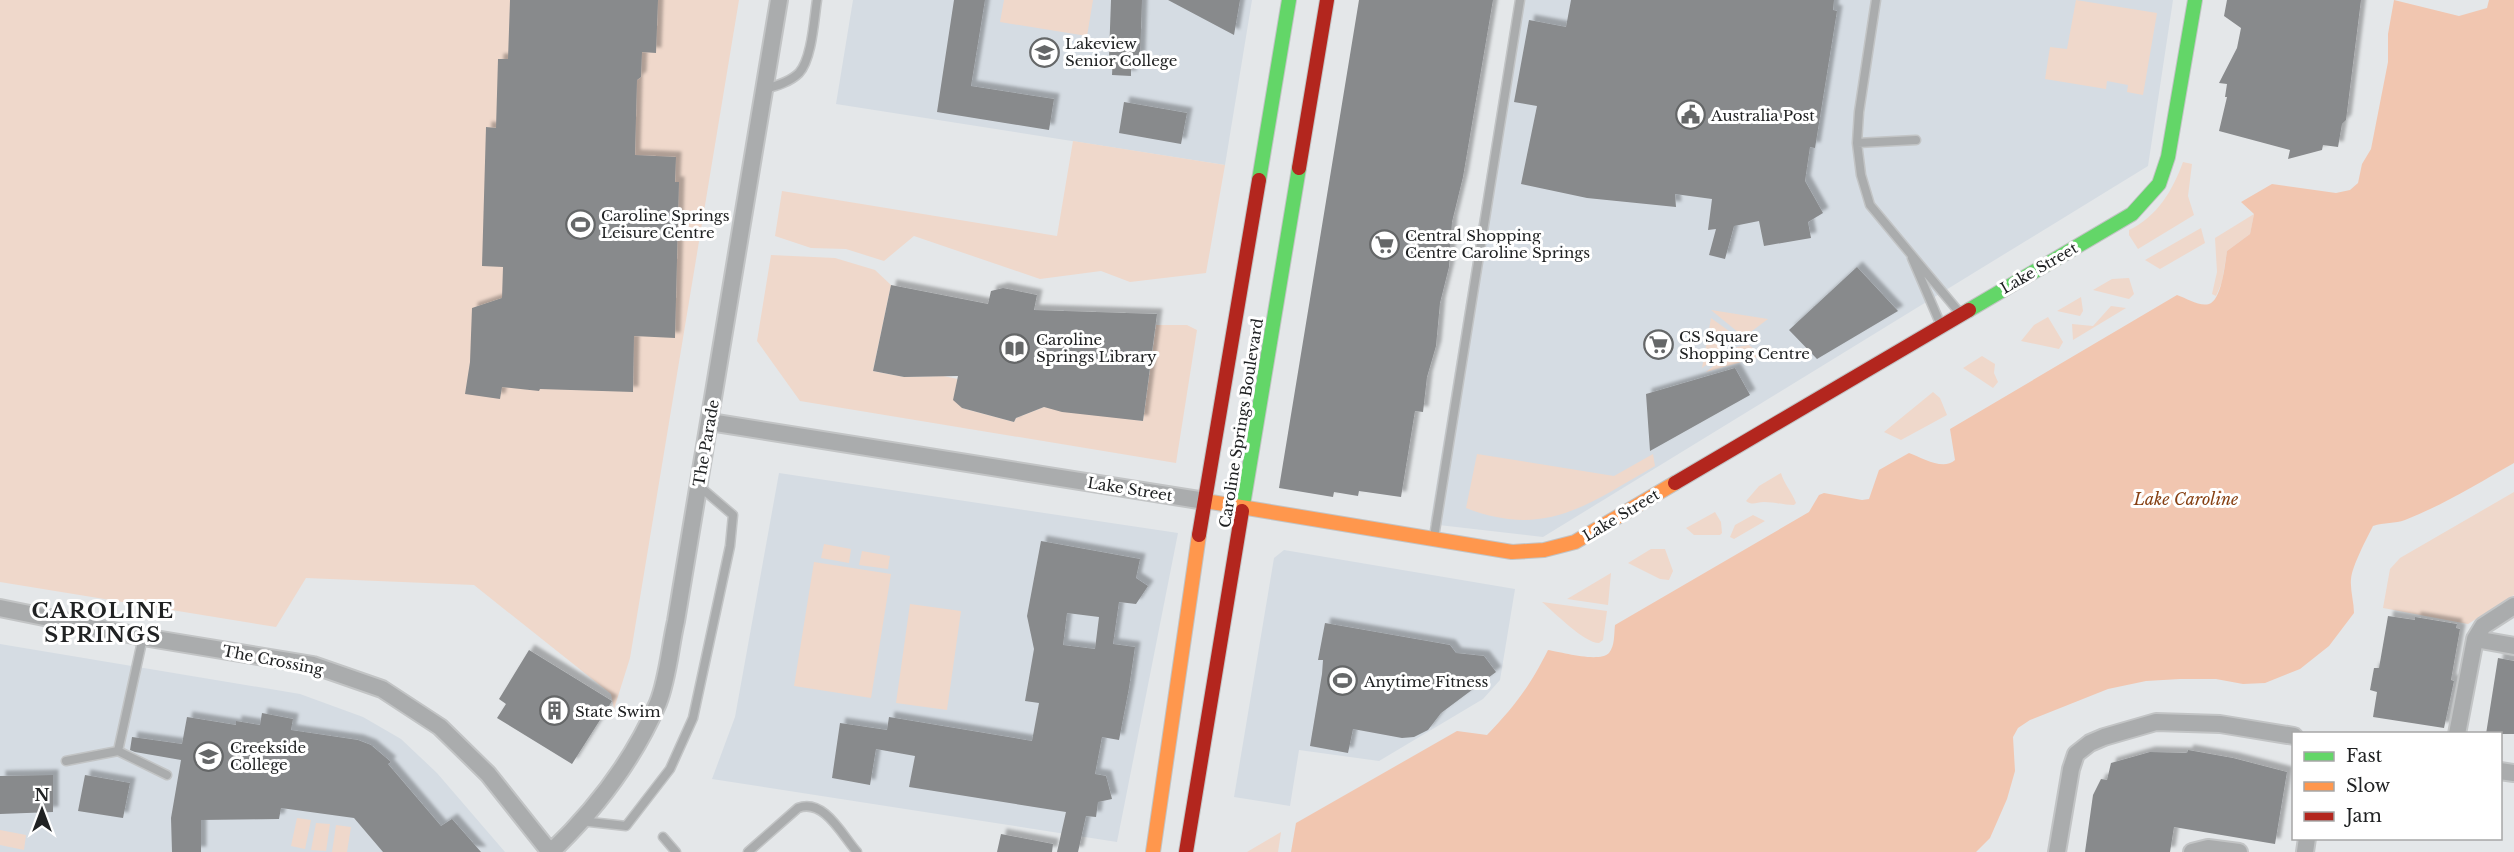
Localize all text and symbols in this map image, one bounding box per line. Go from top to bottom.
place label: Lakeview Senior College [1065,34,1177,70]
school or university icon: Lakeview Senior College [1028,36,1060,68]
public building icon: Australia Post [1674,99,1706,131]
place label: Australia Post [1710,106,1815,125]
place label: Caroline Springs Leisure Centre [601,206,730,242]
sports icon: Caroline Springs Leisure Centre [564,208,596,240]
place label: Central Shopping Centre Caroline Springs [1405,226,1590,262]
supermarket icon: Central Shopping Centre Caroline Springs [1368,228,1400,260]
street label: Lake Street [1997,238,2081,298]
street label: Caroline Springs Boulevard [1215,317,1267,529]
place label: CS Square Shopping Centre [1679,327,1810,363]
supermarket icon: CS Square Shopping Centre [1642,329,1674,361]
place label: Caroline Springs Library [1036,330,1157,366]
library icon: Caroline Springs Library [999,332,1031,364]
street label: The Parade [689,398,723,488]
street label: Lake Street [1086,473,1174,505]
street label: Lake Street [1579,485,1663,545]
water label: Lake Caroline [2133,489,2239,509]
district label: CAROLINE SPRINGS [31,598,175,648]
street label: The Crossing [221,641,326,679]
sports icon: Anytime Fitness [1327,665,1359,697]
place label: Anytime Fitness [1363,672,1489,691]
building icon: State Swim [538,695,570,727]
place label: State Swim [575,702,661,721]
legend [2292,732,2502,840]
place label: Creekside College [230,738,306,774]
school or university icon: Creekside College [193,740,225,772]
text: Fast [2346,745,2383,767]
text: Slow [2346,775,2391,797]
north arrow [12,780,72,840]
text: N [34,785,50,805]
text: Jam [2344,805,2382,827]

